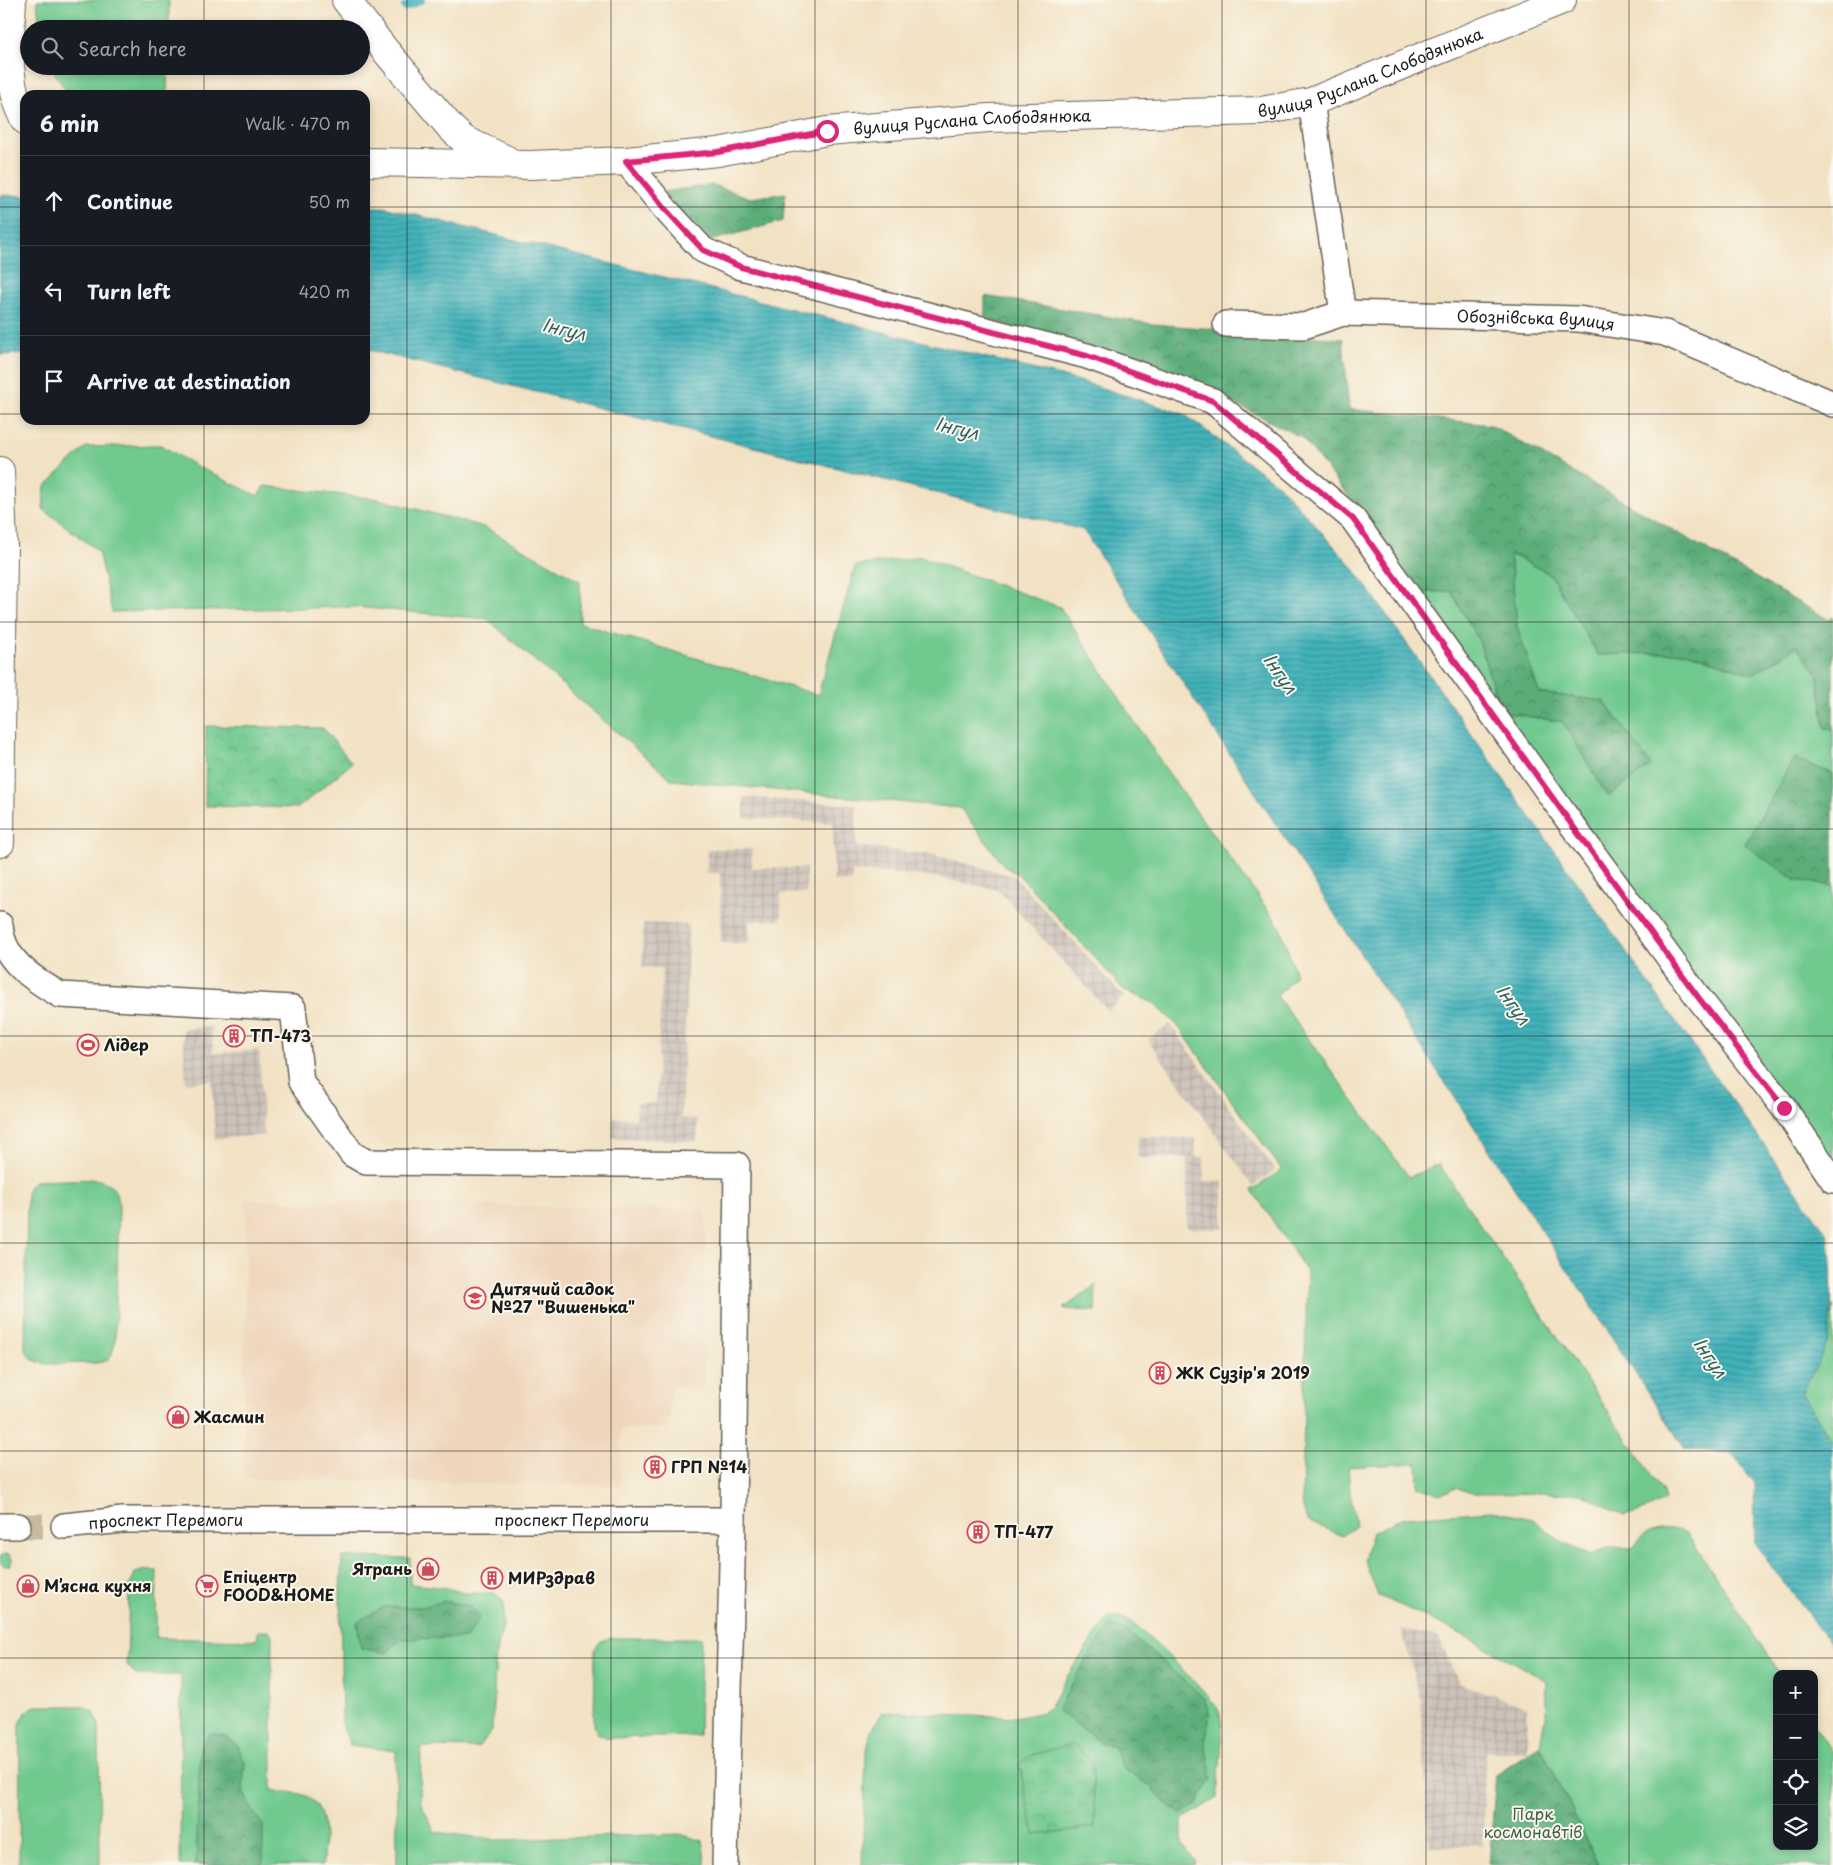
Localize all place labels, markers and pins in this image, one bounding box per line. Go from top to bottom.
place label: ТП-473 [250,1023,311,1047]
building icon: ТП-473 [222,1024,246,1048]
place label: Лідер [104,1032,149,1056]
sports icon: Лідер [76,1033,100,1057]
place label: Дитячий садок №27 "Вишенька" [490,1276,635,1318]
school or university icon: Дитячий садок №27 "Вишенька" [463,1286,487,1310]
place label: ЖК Сузір'я 2019 [1175,1360,1310,1384]
building icon: ЖК Сузір'я 2019 [1148,1361,1172,1385]
place label: Жасмин [193,1404,265,1428]
shop icon: Жасмин [166,1405,190,1429]
place label: ГРП №14 [671,1454,747,1478]
building icon: ГРП №14 [643,1455,667,1479]
place label: ТП-477 [994,1519,1053,1543]
building icon: ТП-477 [966,1520,990,1544]
place label: Ятрань [351,1556,412,1580]
shop icon: Ятрань [416,1557,440,1581]
place label: Епіцентр FOOD&HOME [223,1564,335,1606]
place label: МИРздрав [508,1565,595,1589]
building icon: МИРздрав [480,1566,504,1590]
place label: Мʼясна кухня [44,1573,151,1597]
shop icon: Мʼясна кухня [16,1574,40,1598]
supermarket icon: Епіцентр FOOD&HOME [195,1574,219,1598]

